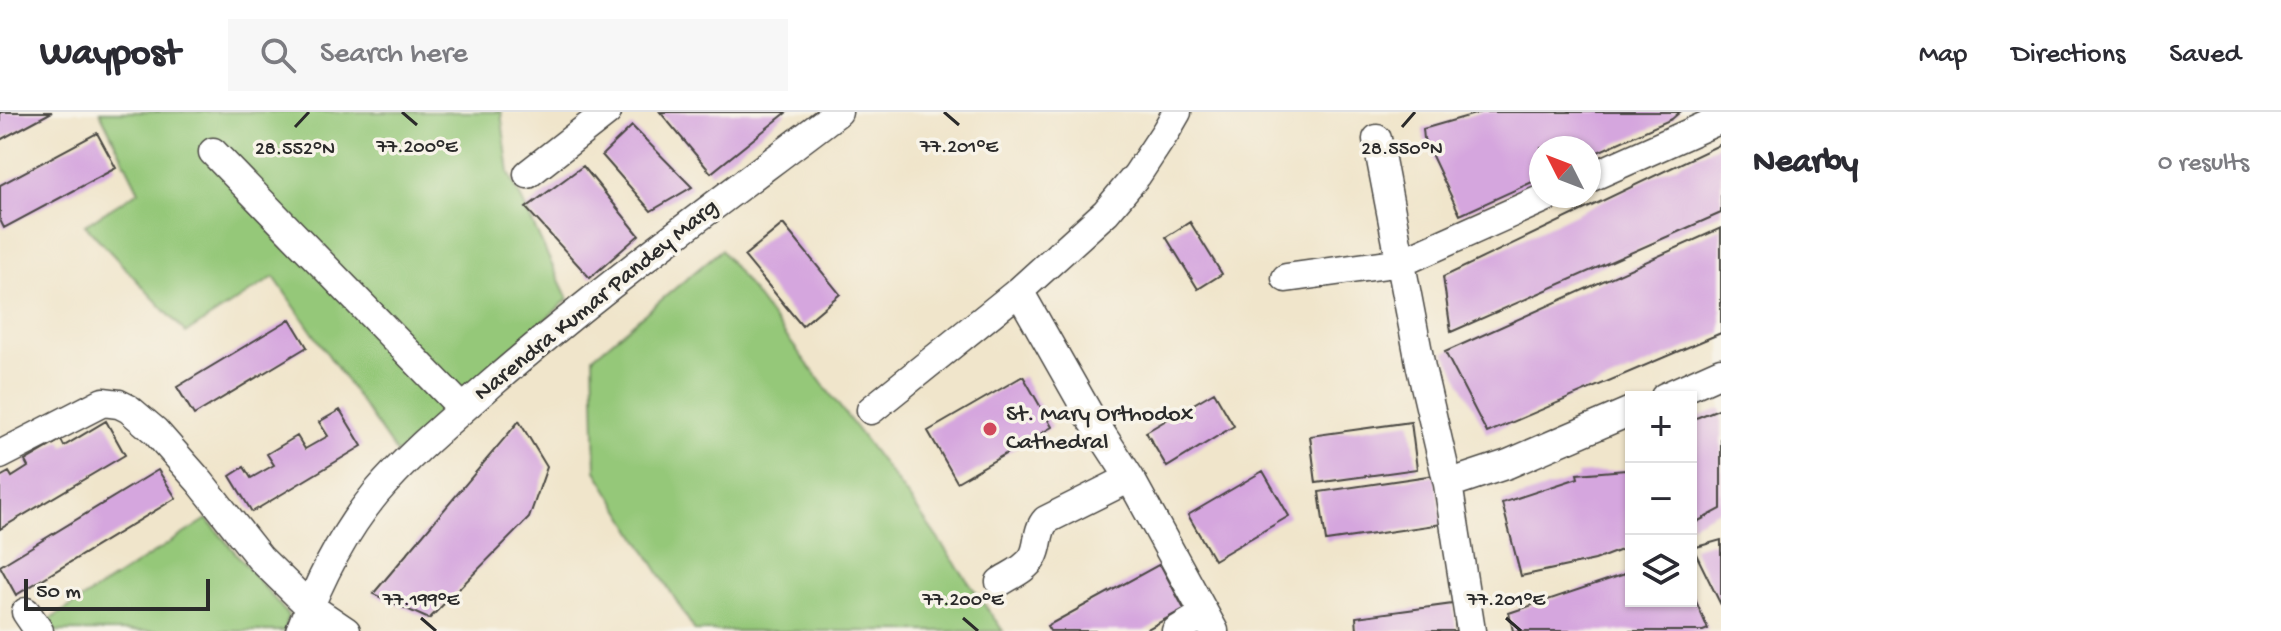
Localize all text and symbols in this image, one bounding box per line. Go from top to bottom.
search box [228,19,788,91]
text: Waypost [40,33,180,77]
icon: search [256,33,300,77]
text: Search here [320,38,468,73]
text: Map [1919,39,1967,72]
text: Directions [2011,39,2125,72]
text: Saved [2169,39,2241,72]
north arrow [1529,136,1601,208]
text: 77.200°E [375,137,459,160]
text: 77.201°E [919,137,999,160]
text: 28.552°N [255,139,335,162]
text: 28.550°N [1361,139,1443,162]
text: Nearby [1753,144,1858,184]
text: 0 results [2158,149,2249,180]
street label: Narendra Kumar Pandey Marg [469,193,725,409]
map controls [1625,391,1697,607]
button: + [1625,391,1697,463]
place label: St. Mary Orthodox Cathedral [1006,401,1194,458]
marker: St. Mary Orthodox Cathedral [981,420,999,438]
button: − [1625,463,1697,535]
button: layers [1625,535,1697,607]
scale bar [24,575,210,611]
text: 50 m [36,580,81,606]
text: 77.199°E [382,590,461,613]
text: 77.200°E [921,590,1005,613]
text: 77.201°E [1466,590,1546,613]

